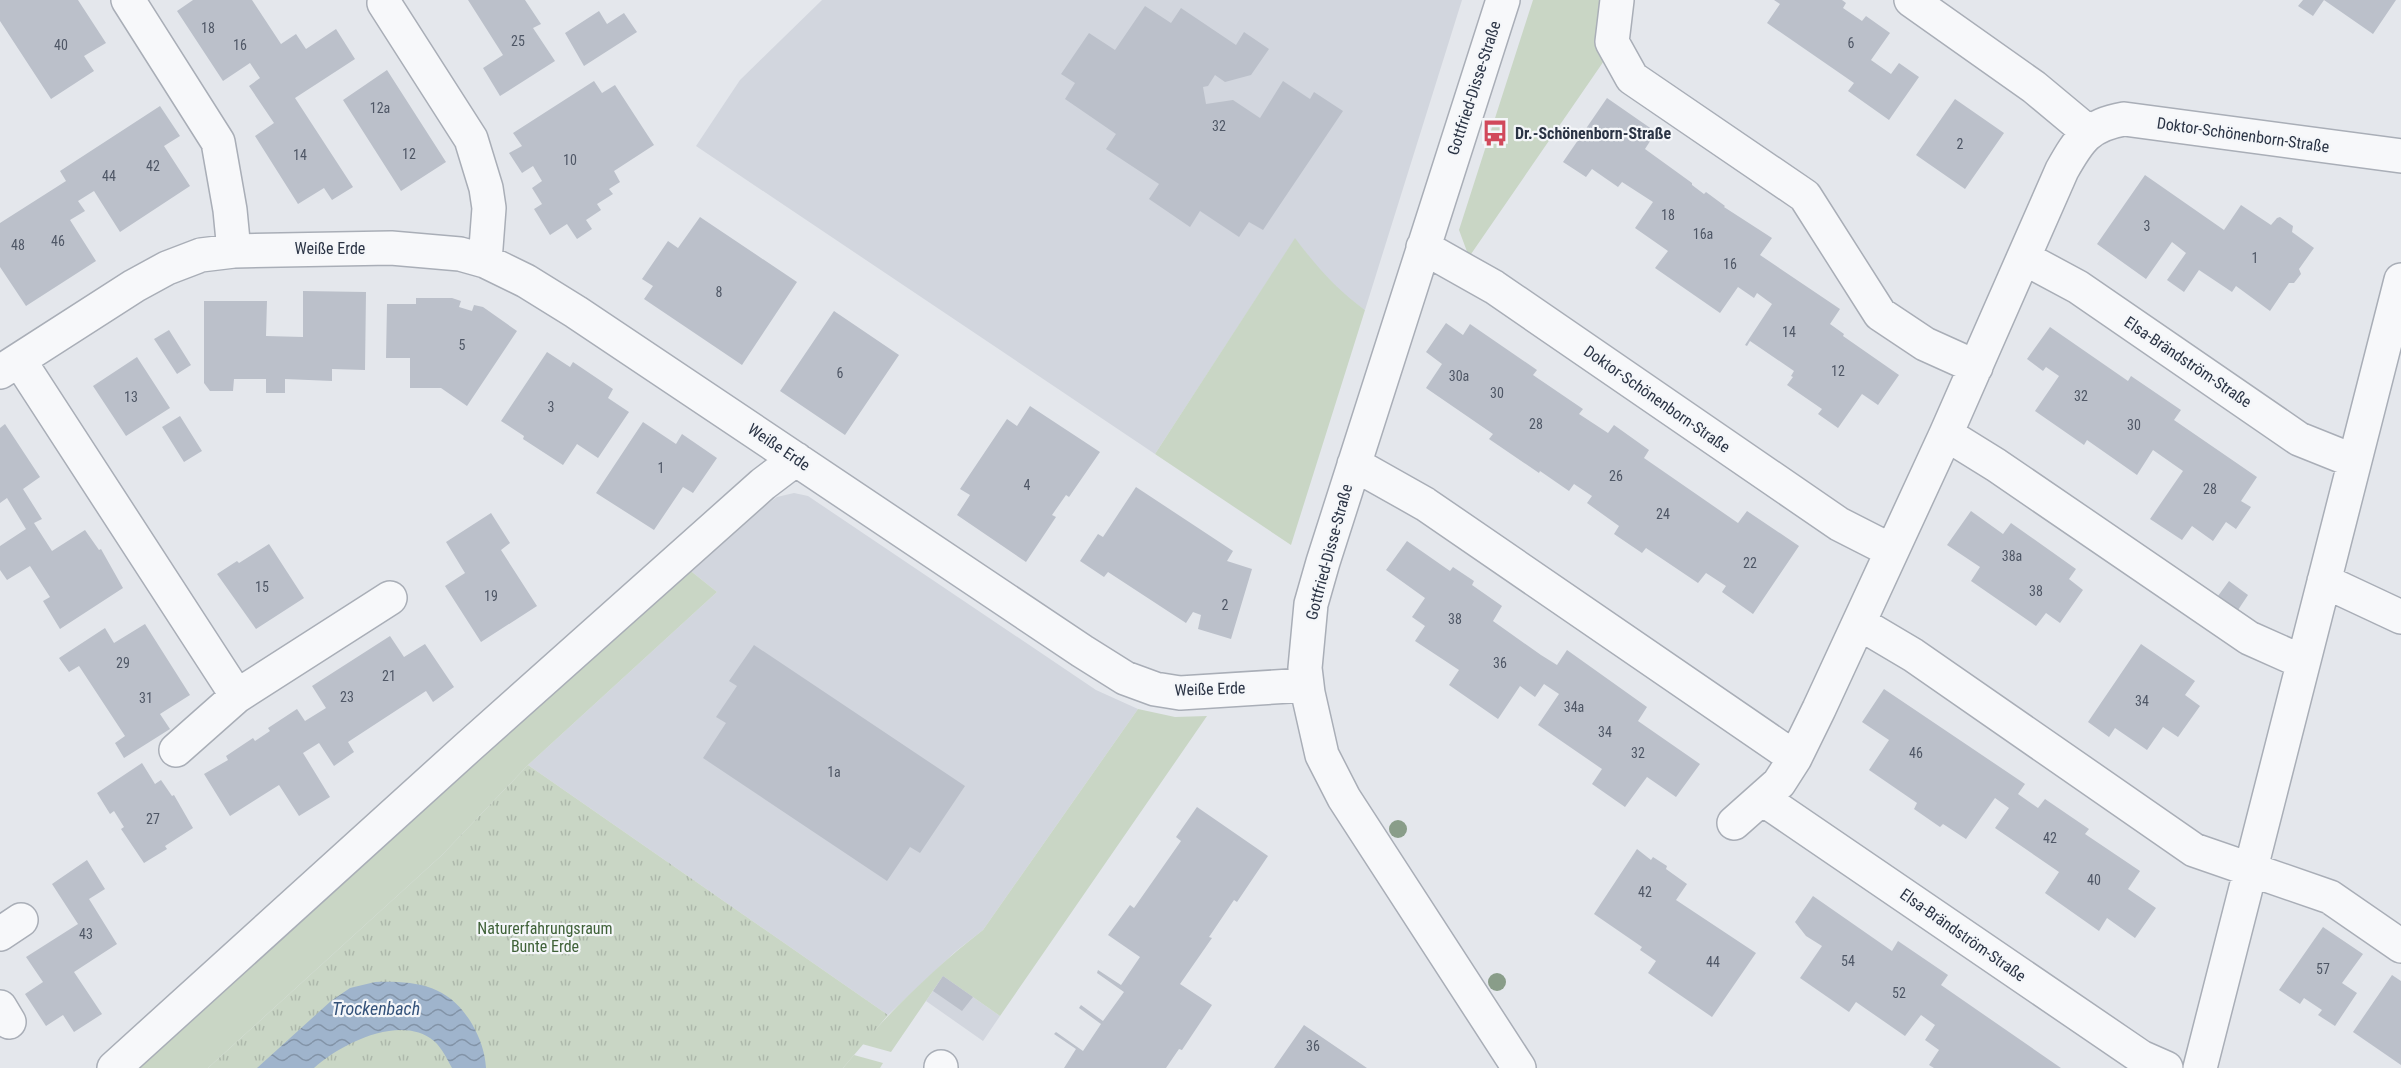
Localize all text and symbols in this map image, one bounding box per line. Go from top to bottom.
street label: Gottfried-Disse-Straße [1443,19,1505,157]
house number: 18 [201,20,215,36]
house number: 25 [511,33,525,49]
house number: 6 [1848,35,1855,51]
house number: 40 [54,37,68,53]
house number: 16 [233,37,247,53]
house number: 12a [370,100,390,116]
street label: Doktor-Schönenborn-Straße [2156,113,2330,157]
house number: 32 [1212,118,1226,134]
bus stop icon: Dr.-Schönenborn-Straße [1480,118,1510,148]
place label: Dr.-Schönenborn-Straße [1515,124,1672,143]
house number: 2 [1957,136,1964,152]
house number: 12 [402,146,416,162]
house number: 14 [293,147,307,163]
house number: 10 [563,152,577,168]
house number: 42 [146,158,160,174]
house number: 44 [102,168,116,184]
house number: 18 [1661,207,1675,223]
house number: 3 [2144,218,2150,234]
house number: 16a [1693,226,1713,242]
house number: 46 [51,233,65,249]
house number: 48 [11,237,25,253]
street label: Weiße Erde [295,239,365,258]
house number: 1 [2252,250,2258,266]
house number: 16 [1723,256,1737,272]
house number: 8 [716,284,723,300]
street label: Elsa-Brändström-Straße [2121,312,2255,412]
house number: 14 [1782,324,1796,340]
house number: 5 [459,337,466,353]
street label: Doktor-Schönenborn-Straße [1580,341,1734,457]
house number: 12 [1831,363,1845,379]
house number: 6 [837,365,844,381]
house number: 30a [1449,368,1469,384]
house number: 30 [1490,385,1504,401]
house number: 32 [2074,388,2088,404]
house number: 13 [124,389,138,405]
house number: 3 [548,399,554,415]
house number: 28 [1529,416,1543,432]
house number: 30 [2127,417,2141,433]
street label: Weiße Erde [744,419,814,475]
house number: 1 [658,460,664,476]
house number: 26 [1609,468,1623,484]
house number: 4 [1024,477,1031,493]
house number: 28 [2203,481,2217,497]
street label: Gottfried-Disse-Straße [1302,482,1356,622]
house number: 24 [1656,506,1670,522]
house number: 38a [2002,548,2022,564]
house number: 22 [1743,555,1757,571]
house number: 15 [255,579,269,595]
house number: 38 [2029,583,2043,599]
house number: 19 [484,588,498,604]
house number: 2 [1222,597,1229,613]
house number: 38 [1448,611,1462,627]
house number: 29 [116,655,130,671]
house number: 36 [1493,655,1507,671]
house number: 21 [382,668,396,684]
street label: Weiße Erde [1174,678,1246,700]
house number: 23 [340,689,354,705]
house number: 31 [139,690,153,706]
house number: 34 [2135,693,2149,709]
house number: 34a [1564,699,1584,715]
house number: 34 [1598,724,1612,740]
house number: 32 [1631,745,1645,761]
house number: 46 [1909,745,1923,761]
house number: 1a [827,764,841,780]
house number: 27 [146,811,160,827]
house number: 42 [2043,830,2057,846]
house number: 40 [2087,872,2101,888]
house number: 42 [1638,884,1652,900]
street label: Elsa-Brändström-Straße [1896,884,2030,986]
park label: Naturerfahrungsraum Bunte Erde [477,919,613,956]
house number: 43 [79,926,93,942]
house number: 54 [1841,953,1855,969]
house number: 44 [1706,954,1720,970]
house number: 57 [2316,961,2330,977]
house number: 52 [1892,985,1906,1001]
water label: Trockenbach [332,998,420,1019]
house number: 36 [1306,1038,1320,1054]

